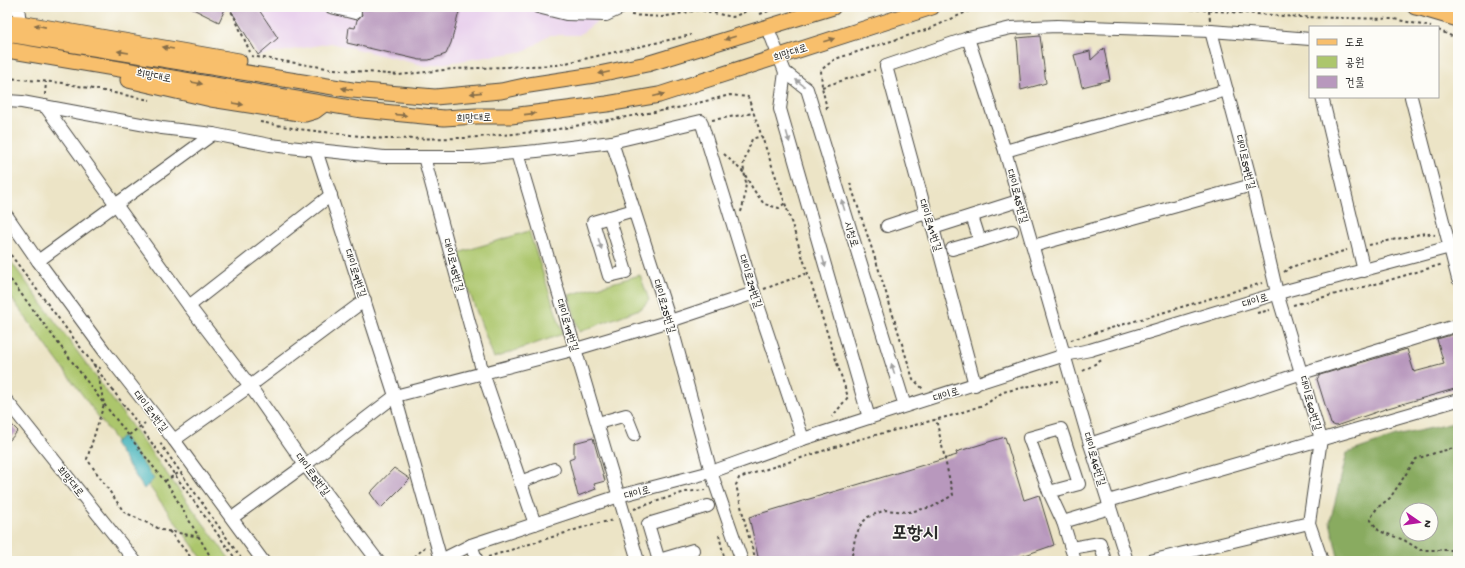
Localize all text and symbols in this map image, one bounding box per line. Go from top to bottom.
one-way arrow [34,23,46,29]
legend [1309,26,1439,98]
one-way arrow [723,35,735,41]
one-way arrow [823,37,835,43]
text: 도로 [1345,37,1364,51]
street label: 희망대로 [772,43,809,65]
one-way arrow [162,45,174,51]
one-way arrow [117,49,129,55]
text: 공원 [1345,57,1364,71]
street label: 희망대로 [135,68,172,86]
one-way arrow [598,70,611,76]
text: 건물 [1345,77,1365,91]
one-way arrow [795,79,806,88]
one-way arrow [191,80,203,86]
one-way arrow [341,86,353,92]
one-way arrow [470,90,482,97]
one-way arrow [653,92,665,98]
one-way arrow [232,101,244,107]
one-way arrow [524,111,536,117]
one-way arrow [395,112,407,118]
street label: 희망대로 [456,112,492,126]
one-way arrow [786,131,792,143]
street label: 대이로59번길 [1232,134,1258,191]
street label: 대이로45번길 [1003,168,1030,225]
one-way arrow [840,198,846,210]
street label: 대이로41번길 [915,198,944,253]
street label: 시청로 [840,220,860,249]
street label: 대이로15번길 [439,237,466,294]
one-way arrow [597,238,603,250]
street label: 대이로9번길 [341,248,368,299]
street label: 대이로29번길 [735,253,764,310]
one-way arrow [821,256,827,268]
street label: 대이로25번길 [649,278,678,335]
street label: 대이로 [1241,292,1270,312]
street label: 대이로19번길 [552,298,581,353]
one-way arrow [890,363,896,375]
street label: 대이로60번길 [1296,375,1324,432]
street label: 대이로 [932,386,961,406]
street label: 대이로1번길 [130,389,170,435]
street label: 대이로46번길 [1079,431,1108,488]
street label: 대이로5번길 [292,451,332,499]
street label: 희망대로 [54,465,85,500]
street label: 대이로 [623,485,652,503]
north arrow [1399,502,1439,542]
text: N [1420,519,1433,529]
district label: 포항시 [892,523,938,546]

